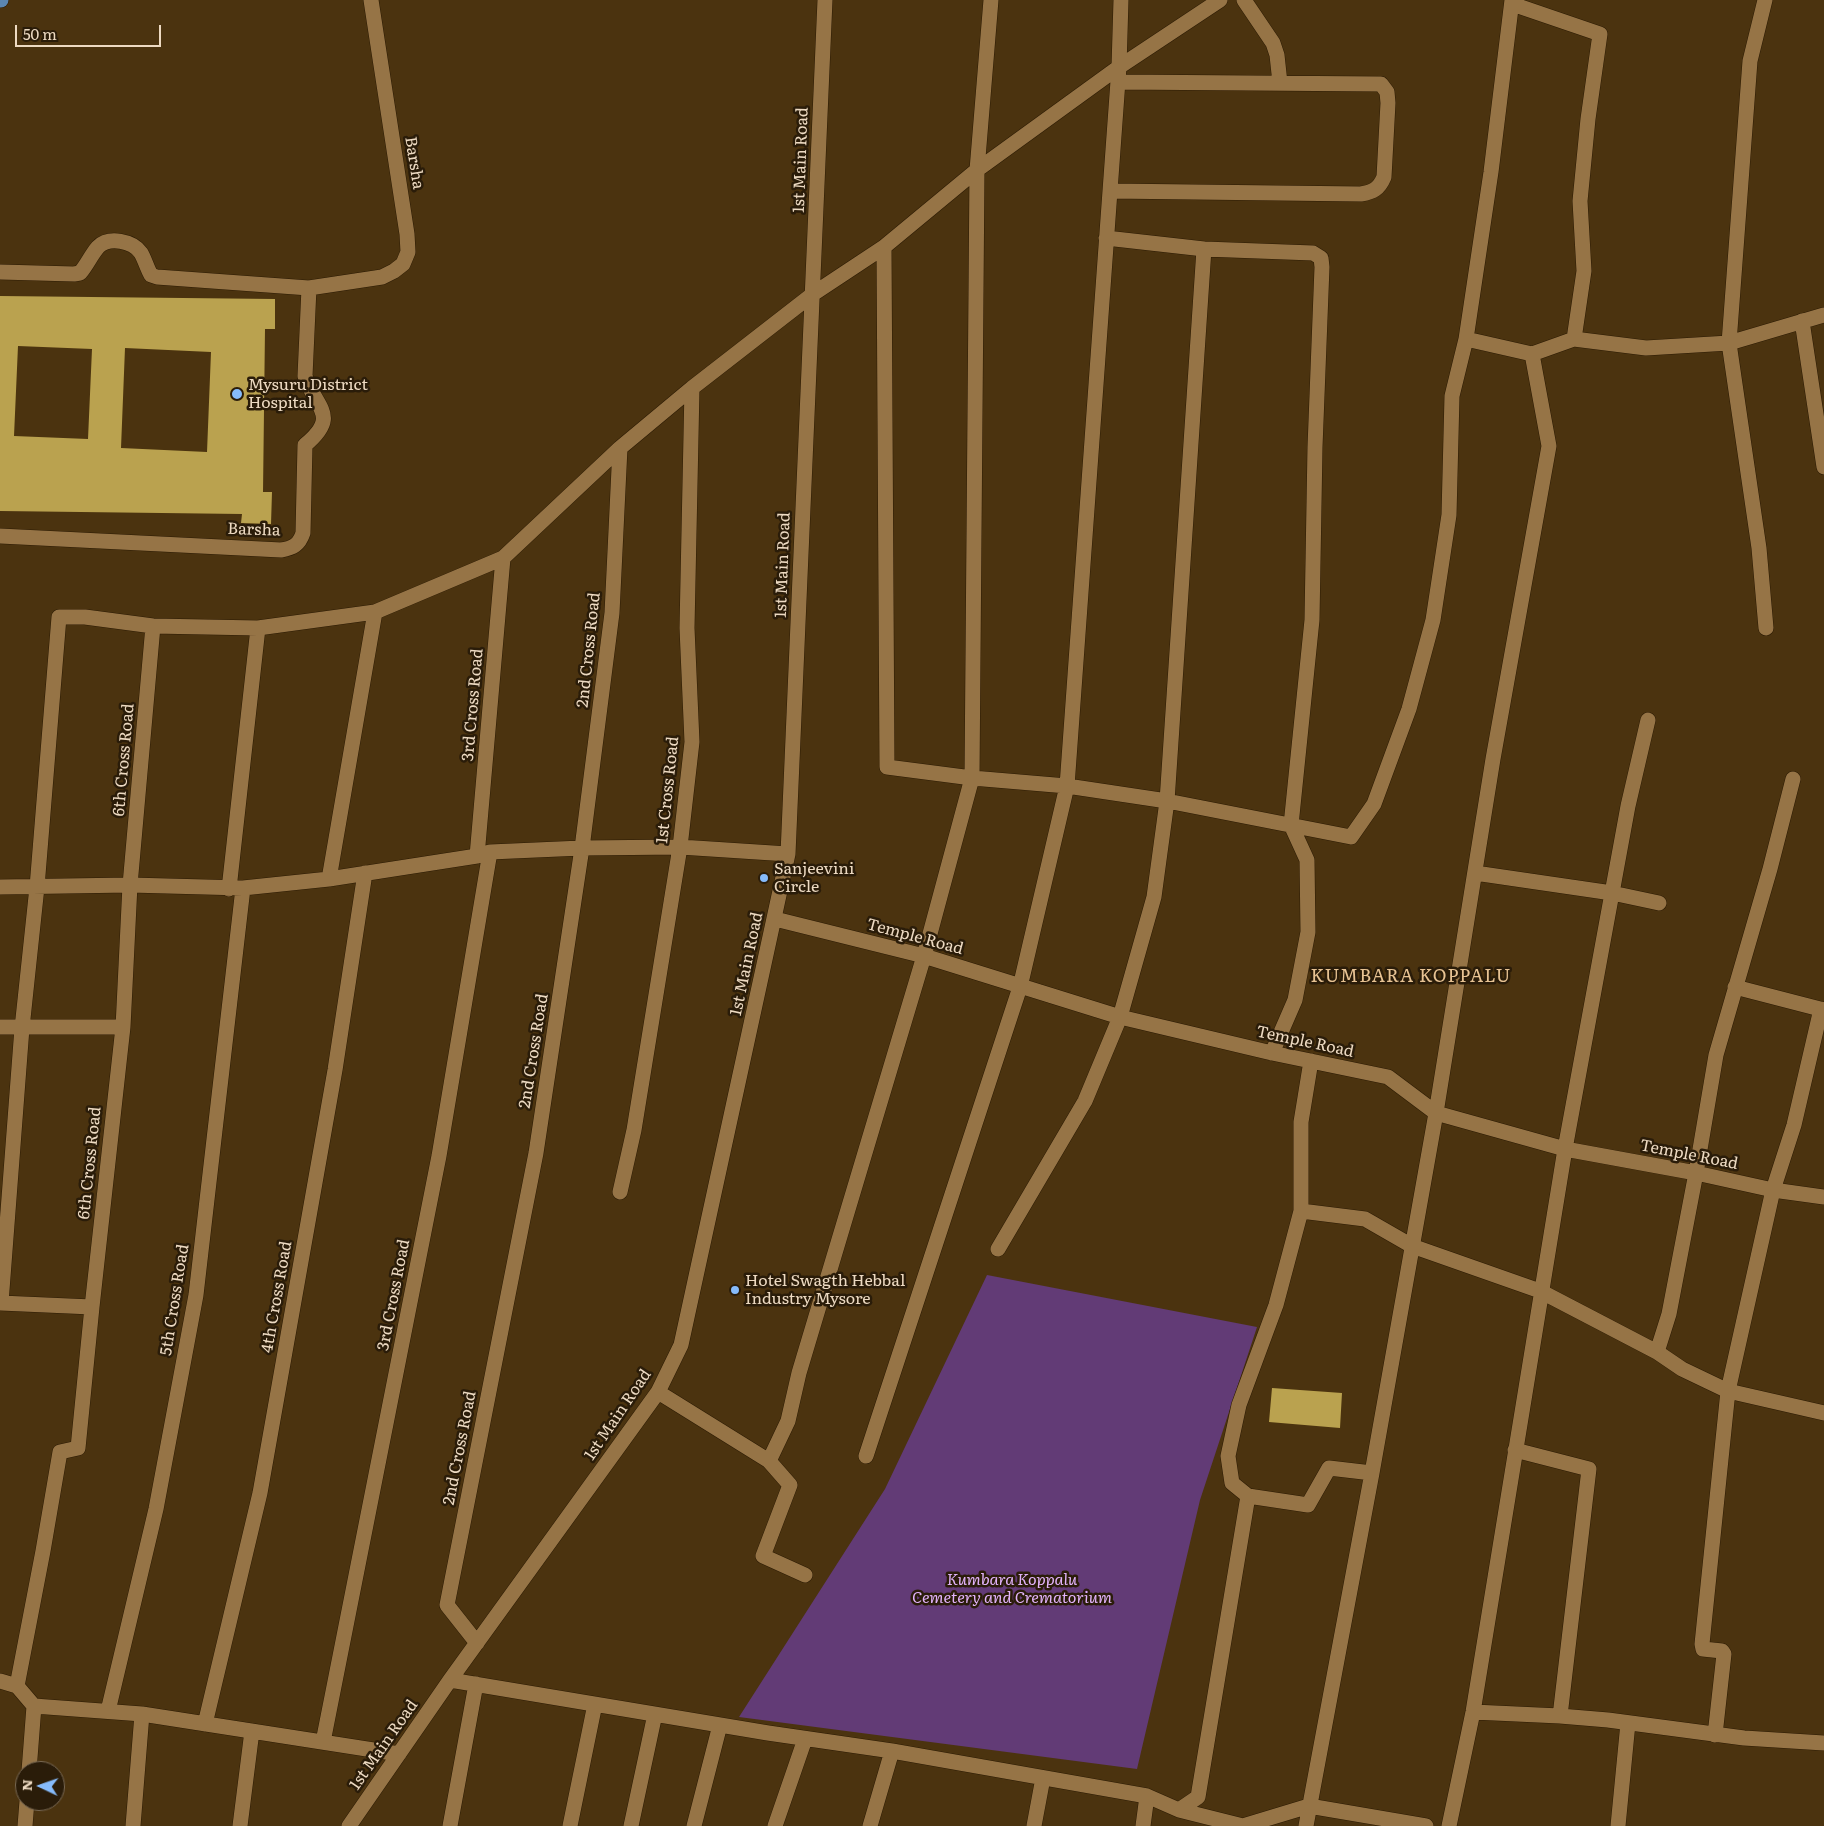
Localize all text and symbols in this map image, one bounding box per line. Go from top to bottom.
scale bar [18,15,164,47]
text: 50 m [23,22,57,45]
street label: 1st Main Road [790,107,812,213]
street label: Barsha [400,135,428,191]
place label: Mysuru District Hospital [248,375,368,413]
marker: Mysuru District Hospital [230,387,244,401]
street label: 1st Main Road [772,512,794,618]
street label: Barsha [227,519,281,541]
street label: 2nd Cross Road [573,591,605,709]
street label: 3rd Cross Road [459,648,487,762]
street label: 6th Cross Road [110,703,138,817]
street label: 1st Cross Road [653,736,683,844]
place label: Sanjeevini Circle [774,859,854,897]
marker: Sanjeevini Circle [758,872,770,884]
street label: 1st Main Road [727,910,767,1018]
street label: Temple Road [865,915,965,959]
district label: KUMBARA KOPPALU [1309,966,1513,988]
street label: 2nd Cross Road [515,992,553,1110]
street label: Temple Road [1254,1022,1356,1062]
street label: 6th Cross Road [75,1106,105,1220]
street label: Temple Road [1638,1136,1740,1174]
street label: 3rd Cross Road [374,1238,414,1352]
street label: 4th Cross Road [258,1240,296,1354]
street label: 5th Cross Road [157,1243,193,1357]
place label: Hotel Swagth Hebbal Industry Mysore [745,1271,905,1309]
marker: Hotel Swagth Hebbal Industry Mysore [729,1284,741,1296]
street label: 1st Main Road [581,1366,655,1464]
street label: 2nd Cross Road [440,1389,480,1507]
park label: Kumbara Koppalu Cemetery and Crematorium [912,1570,1112,1608]
street label: 1st Main Road [346,1696,422,1794]
north arrow [15,1761,65,1811]
text: N [16,1779,36,1792]

